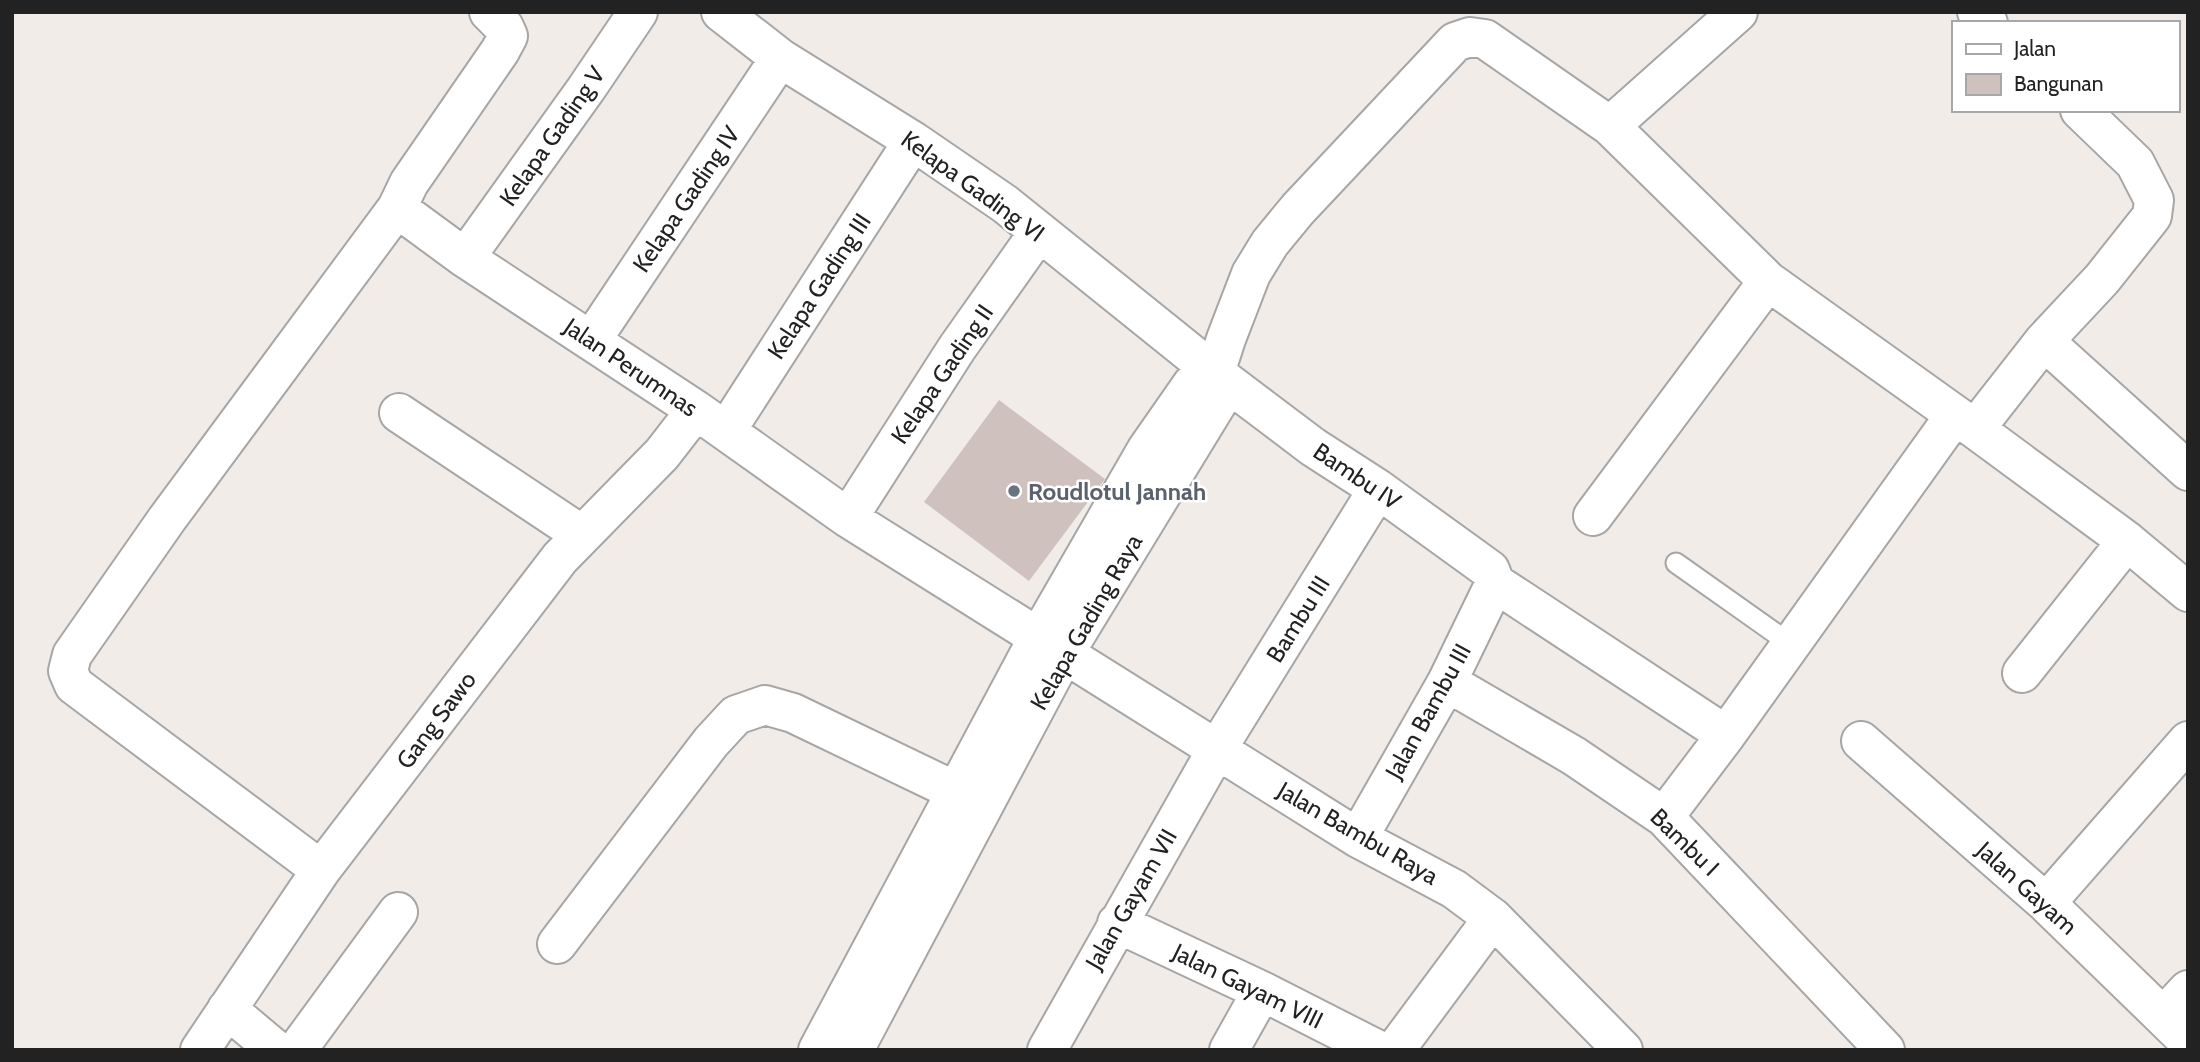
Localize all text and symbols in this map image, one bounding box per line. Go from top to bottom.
legend [1952,21,2179,112]
text: Jalan [2013,36,2056,61]
street label: Kelapa Gading V [493,60,611,211]
text: Bangunan [2014,71,2103,96]
street label: Kelapa Gading IV [626,120,746,278]
street label: Kelapa Gading VI [896,124,1050,248]
street label: Kelapa Gading III [761,208,877,364]
street label: Kelapa Gading II [885,299,999,449]
street label: Jalan Perumnas [558,311,703,422]
street label: Bambu IV [1308,436,1406,516]
place label: Roudlotul Jannah [1028,477,1206,506]
marker: Roudlotul Jannah [1006,483,1022,499]
street label: Kelapa Gading Raya [1024,528,1148,715]
street label: Bambu III [1260,570,1336,668]
street label: Jalan Bambu III [1378,638,1477,784]
street label: Gang Sawo [390,666,482,774]
street label: Jalan Bambu Raya [1272,775,1444,891]
street label: Bambu I [1645,802,1725,882]
street label: Jalan Gayam VII [1079,824,1183,975]
street label: Jalan Gayam [1970,835,2083,941]
street label: Jalan Gayam VIII [1167,937,1328,1035]

